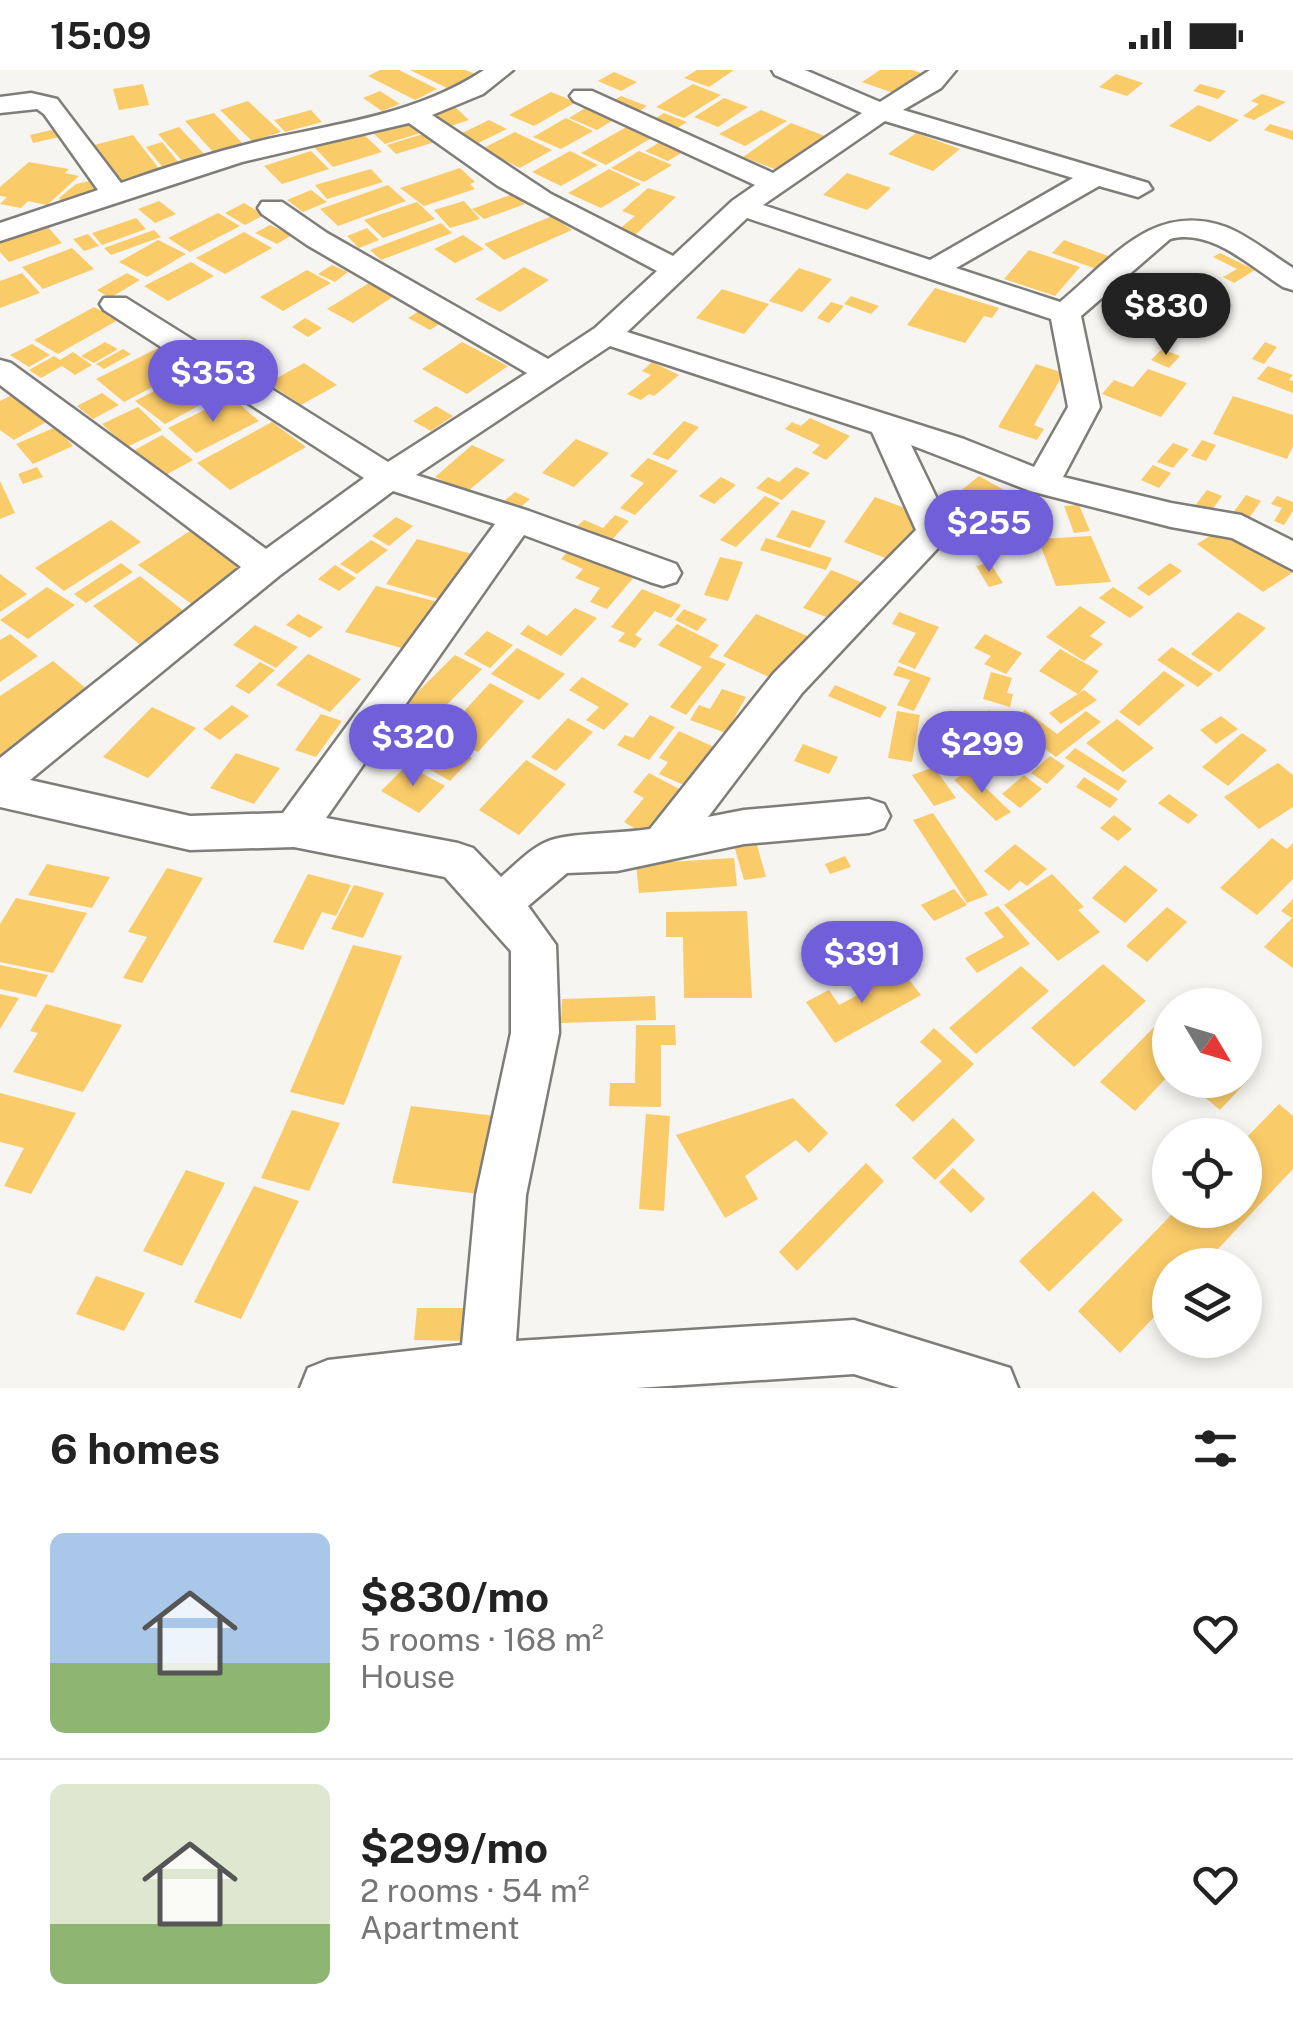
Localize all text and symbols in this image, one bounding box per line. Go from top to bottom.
text: 15:09 [50,13,152,58]
pin: $830 [1107,273,1225,358]
text: $830 [1124,287,1208,324]
pin: $353 [154,340,272,425]
text: $353 [170,354,256,391]
pin: $255 [930,490,1048,575]
text: $255 [946,504,1032,541]
pin: $320 [354,704,472,789]
pin: $299 [923,711,1041,796]
text: $320 [371,718,455,755]
text: $299 [940,725,1024,762]
pin: $391 [803,921,921,1006]
text: $391 [823,935,901,972]
north arrow [1152,988,1262,1098]
map controls [1152,988,1262,1358]
button: locate [1152,1118,1262,1228]
button: layers [1152,1248,1262,1358]
icon: filters [1188,1421,1243,1476]
text: 6 homes [50,1424,220,1473]
text: $830/mo [360,1572,549,1621]
icon: home [130,1573,250,1693]
icon: heart [1188,1606,1243,1661]
text: 5 rooms · 168 m² [360,1621,604,1658]
text: House [360,1658,455,1695]
text: $299/mo [360,1823,548,1872]
icon: home [130,1824,250,1944]
icon: heart [1188,1857,1243,1912]
text: 2 rooms · 54 m² [360,1872,589,1909]
text: Apartment [360,1909,520,1946]

